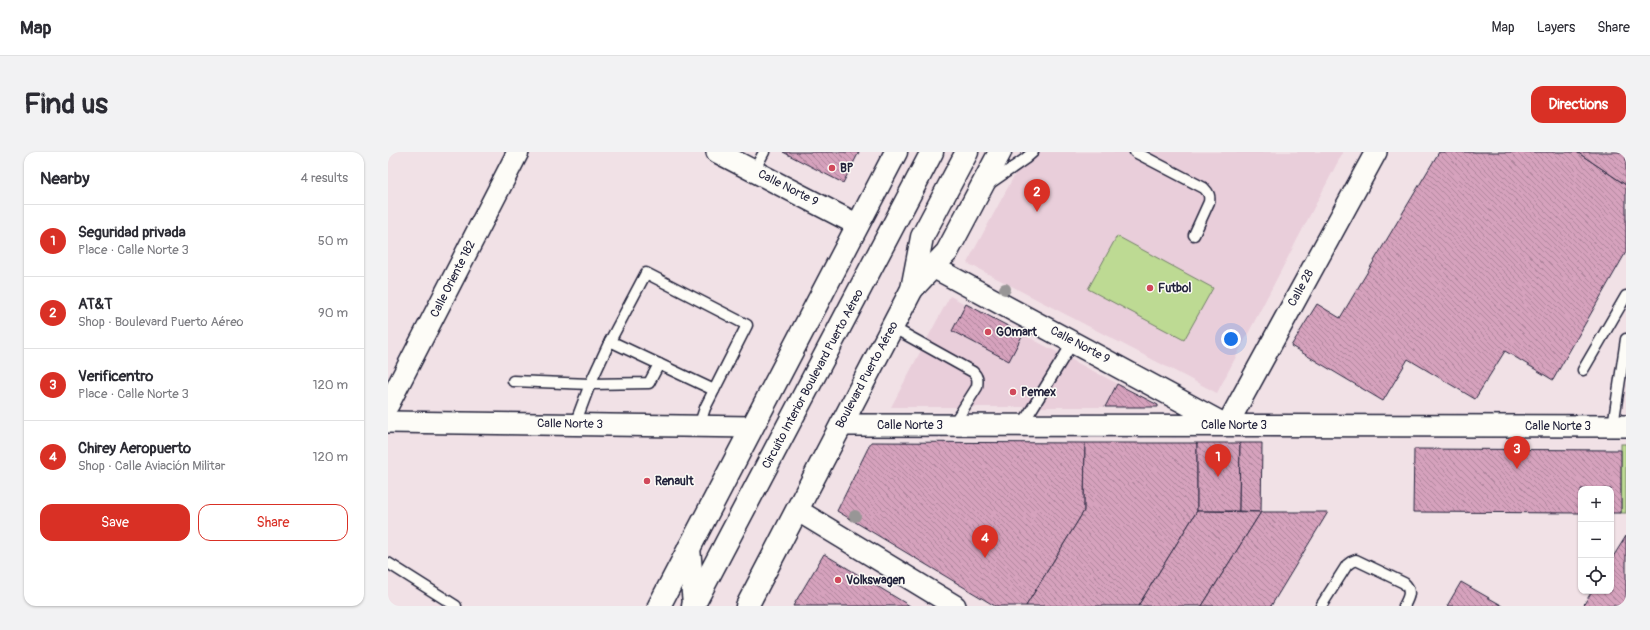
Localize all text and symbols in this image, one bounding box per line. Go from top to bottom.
text: Map [20,16,51,40]
text: Map [1492,19,1515,36]
text: Layers [1537,19,1575,36]
text: Share [1597,19,1630,36]
button: Directions [1531,86,1626,123]
text: Find us [24,87,108,122]
place label: BP [840,161,854,176]
marker: BP [827,163,837,173]
street label: Calle Norte 9 [755,166,821,210]
text: Nearby [40,168,89,189]
text: 4 results [301,170,348,186]
pin: 2 [1024,179,1050,212]
text: Seguridad privada [78,223,186,242]
text: 1 [50,233,56,249]
text: 50 m [318,233,348,249]
street label: Calle Oriente 182 [427,238,479,320]
text: Place · Calle Norte 3 [78,242,189,258]
street label: Calle 28 [1285,267,1317,309]
place label: Futbol [1158,281,1191,296]
marker: Futbol [1145,283,1155,293]
street label: Circuito Interior Boulevard Puerto Aéreo [759,286,867,471]
text: AT&T [78,295,113,314]
text: 2 [49,305,57,321]
text: 90 m [318,305,348,321]
text: Shop · Boulevard Puerto Aéreo [78,314,244,330]
street label: Boulevard Puerto Aéreo [832,319,902,431]
street label: Calle Norte 9 [1048,323,1112,367]
place label: GOmart [996,325,1038,340]
marker: GOmart [983,327,993,337]
your location [1221,329,1241,349]
text: Verificentro [78,367,153,386]
text: 3 [49,377,57,393]
text: 120 m [312,377,348,393]
place label: Pemex [1021,385,1056,400]
text: Place · Calle Norte 3 [78,386,189,402]
marker: Pemex [1008,387,1018,397]
street label: Calle Norte 3 [537,416,603,432]
street label: Calle Norte 3 [877,418,943,433]
street label: Calle Norte 3 [1201,418,1267,433]
street label: Calle Norte 3 [1525,419,1591,434]
pin: 3 [1504,436,1530,469]
text: Chirey Aeropuerto [78,439,191,458]
pin: 1 [1205,444,1231,477]
text: 4 [49,449,57,465]
text: 120 m [312,449,348,465]
text: Shop · Calle Aviación Militar [78,458,225,474]
place label: Renault [655,474,695,489]
marker: Renault [642,476,652,486]
map controls [1578,486,1614,594]
button: + [1578,486,1614,522]
button: Save [40,504,190,541]
button: Share [198,504,348,541]
button: − [1578,522,1614,558]
pin: 4 [972,525,998,558]
button: locate [1578,558,1614,594]
place label: Volkswagen [846,573,905,588]
marker: Volkswagen [833,575,843,585]

